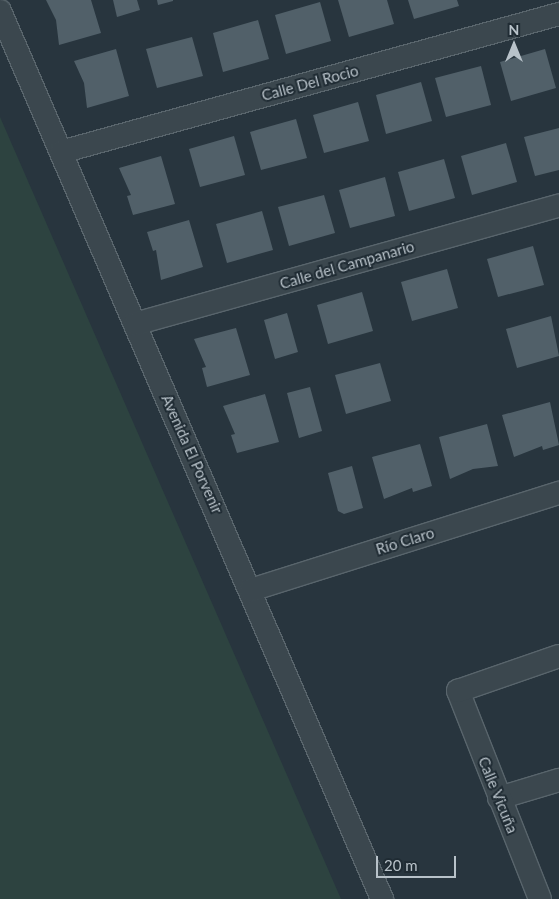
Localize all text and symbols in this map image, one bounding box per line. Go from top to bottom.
north arrow [489,20,539,70]
text: N [509,21,519,38]
street label: Calle Del Rocio [260,61,360,105]
street label: Calle del Campanario [278,237,416,293]
street label: Avenida El Porvenir [158,392,226,516]
street label: Río Claro [374,524,436,558]
street label: Calle Vicuña [474,754,522,836]
scale bar [379,846,459,878]
text: 20 m [384,856,418,874]

